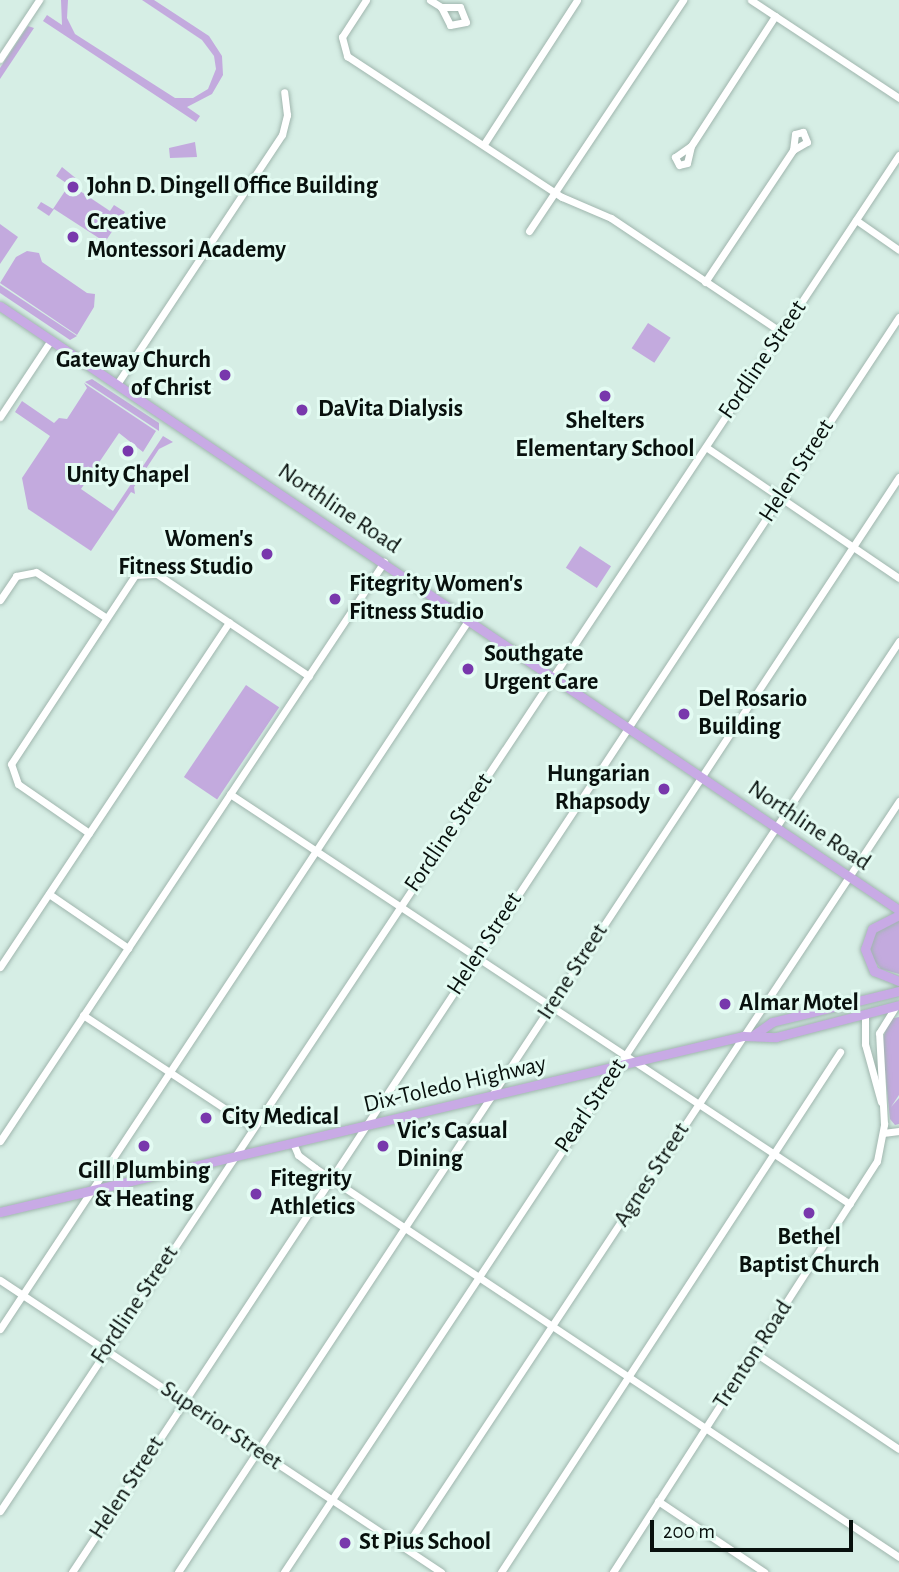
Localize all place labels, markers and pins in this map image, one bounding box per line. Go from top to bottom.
place label: John D. Dingell Office Building [87,173,378,201]
marker: John D. Dingell Office Building [65,179,81,195]
place label: Creative Montessori Academy [87,209,286,265]
marker: Creative Montessori Academy [65,229,81,245]
place label: Gateway Church of Christ [56,347,211,403]
marker: Gateway Church of Christ [217,367,233,383]
marker: Shelters Elementary School [597,388,613,404]
place label: DaVita Dialysis [318,396,463,424]
marker: DaVita Dialysis [292,400,312,420]
place label: Shelters Elementary School [515,408,695,464]
marker: Unity Chapel [120,443,136,459]
place label: Unity Chapel [66,462,190,490]
place label: Women's Fitness Studio [118,526,253,582]
marker: Women's Fitness Studio [259,546,275,562]
place label: Fitegrity Women's Fitness Studio [349,571,523,627]
marker: Fitegrity Women's Fitness Studio [327,591,343,607]
place label: Southgate Urgent Care [484,641,598,697]
marker: Southgate Urgent Care [458,659,478,679]
place label: Del Rosario Building [698,686,807,742]
marker: Del Rosario Building [676,706,692,722]
place label: Hungarian Rhapsody [547,761,650,817]
marker: Hungarian Rhapsody [656,781,672,797]
place label: Almar Motel [739,990,859,1018]
marker: Almar Motel [717,996,733,1012]
place label: City Medical [222,1104,339,1132]
marker: City Medical [196,1108,216,1128]
place label: Vic’s Casual Dining [397,1118,508,1174]
marker: Gill Plumbing & Heating [136,1138,152,1154]
marker: Vic’s Casual Dining [375,1138,391,1154]
place label: Gill Plumbing & Heating [78,1158,210,1214]
place label: Fitegrity Athletics [270,1166,355,1222]
marker: Fitegrity Athletics [248,1186,264,1202]
marker: Bethel Baptist Church [801,1205,817,1221]
place label: Bethel Baptist Church [738,1224,880,1280]
place label: St Pius School [359,1529,491,1557]
marker: St Pius School [337,1535,353,1551]

